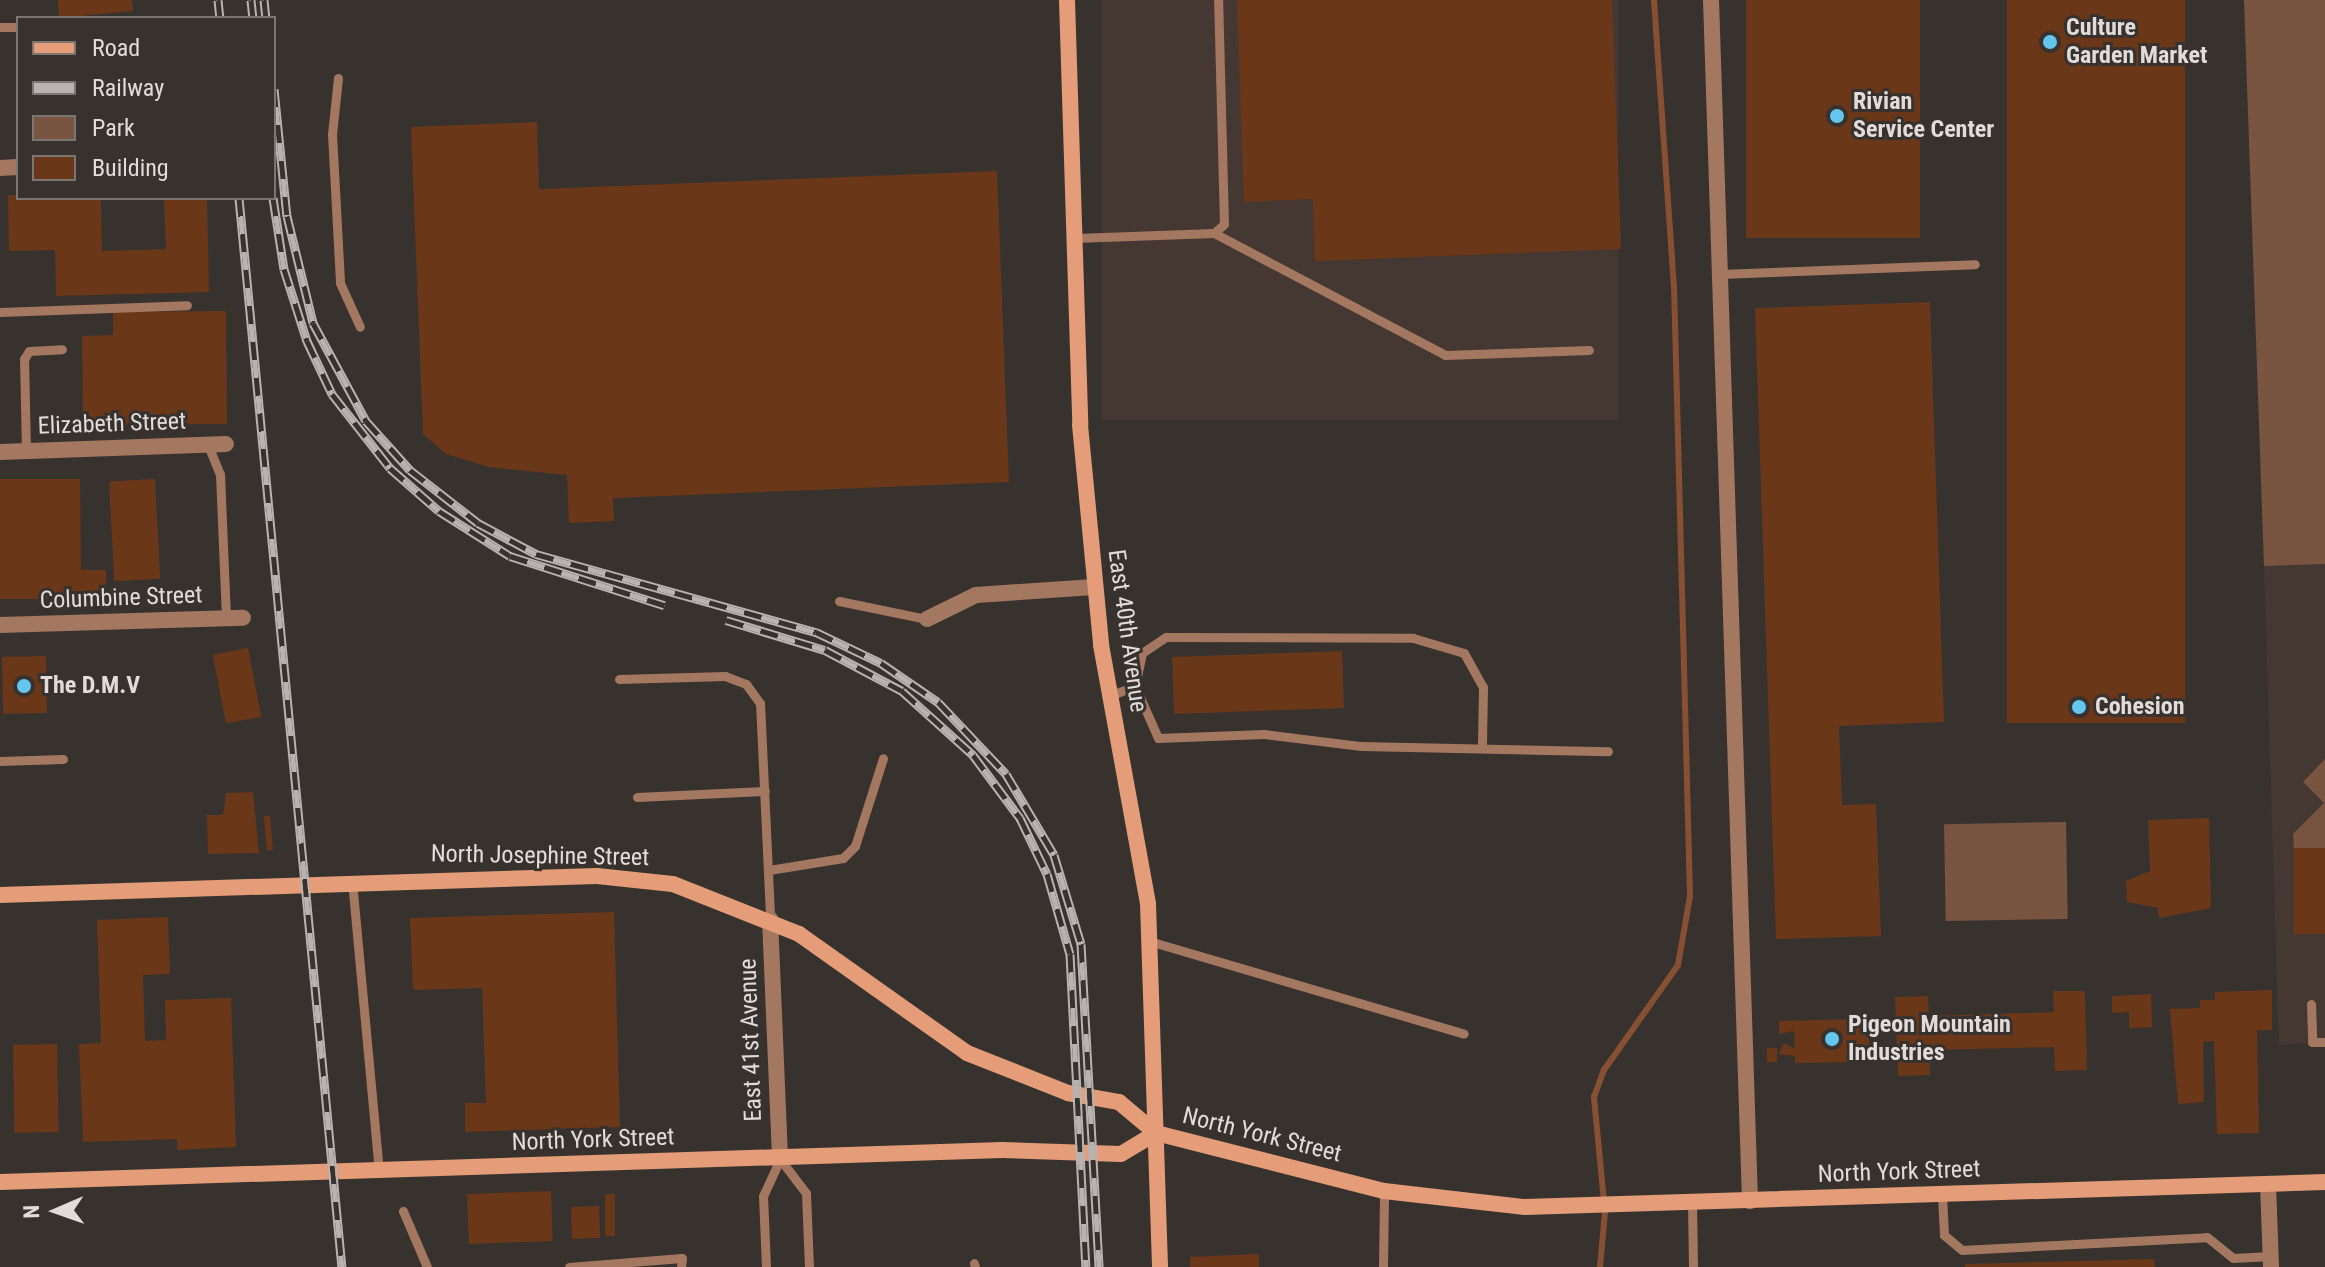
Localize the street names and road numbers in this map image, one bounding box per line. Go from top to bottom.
street label: Elizabeth Street [37,407,187,441]
street label: East 40th Avenue [1101,548,1153,714]
street label: Columbine Street [39,581,203,615]
street label: North Josephine Street [431,840,649,872]
street label: East 41st Avenue [734,958,768,1122]
street label: North York Street [1180,1101,1344,1169]
street label: North York Street [511,1123,675,1157]
street label: North York Street [1817,1155,1981,1189]

